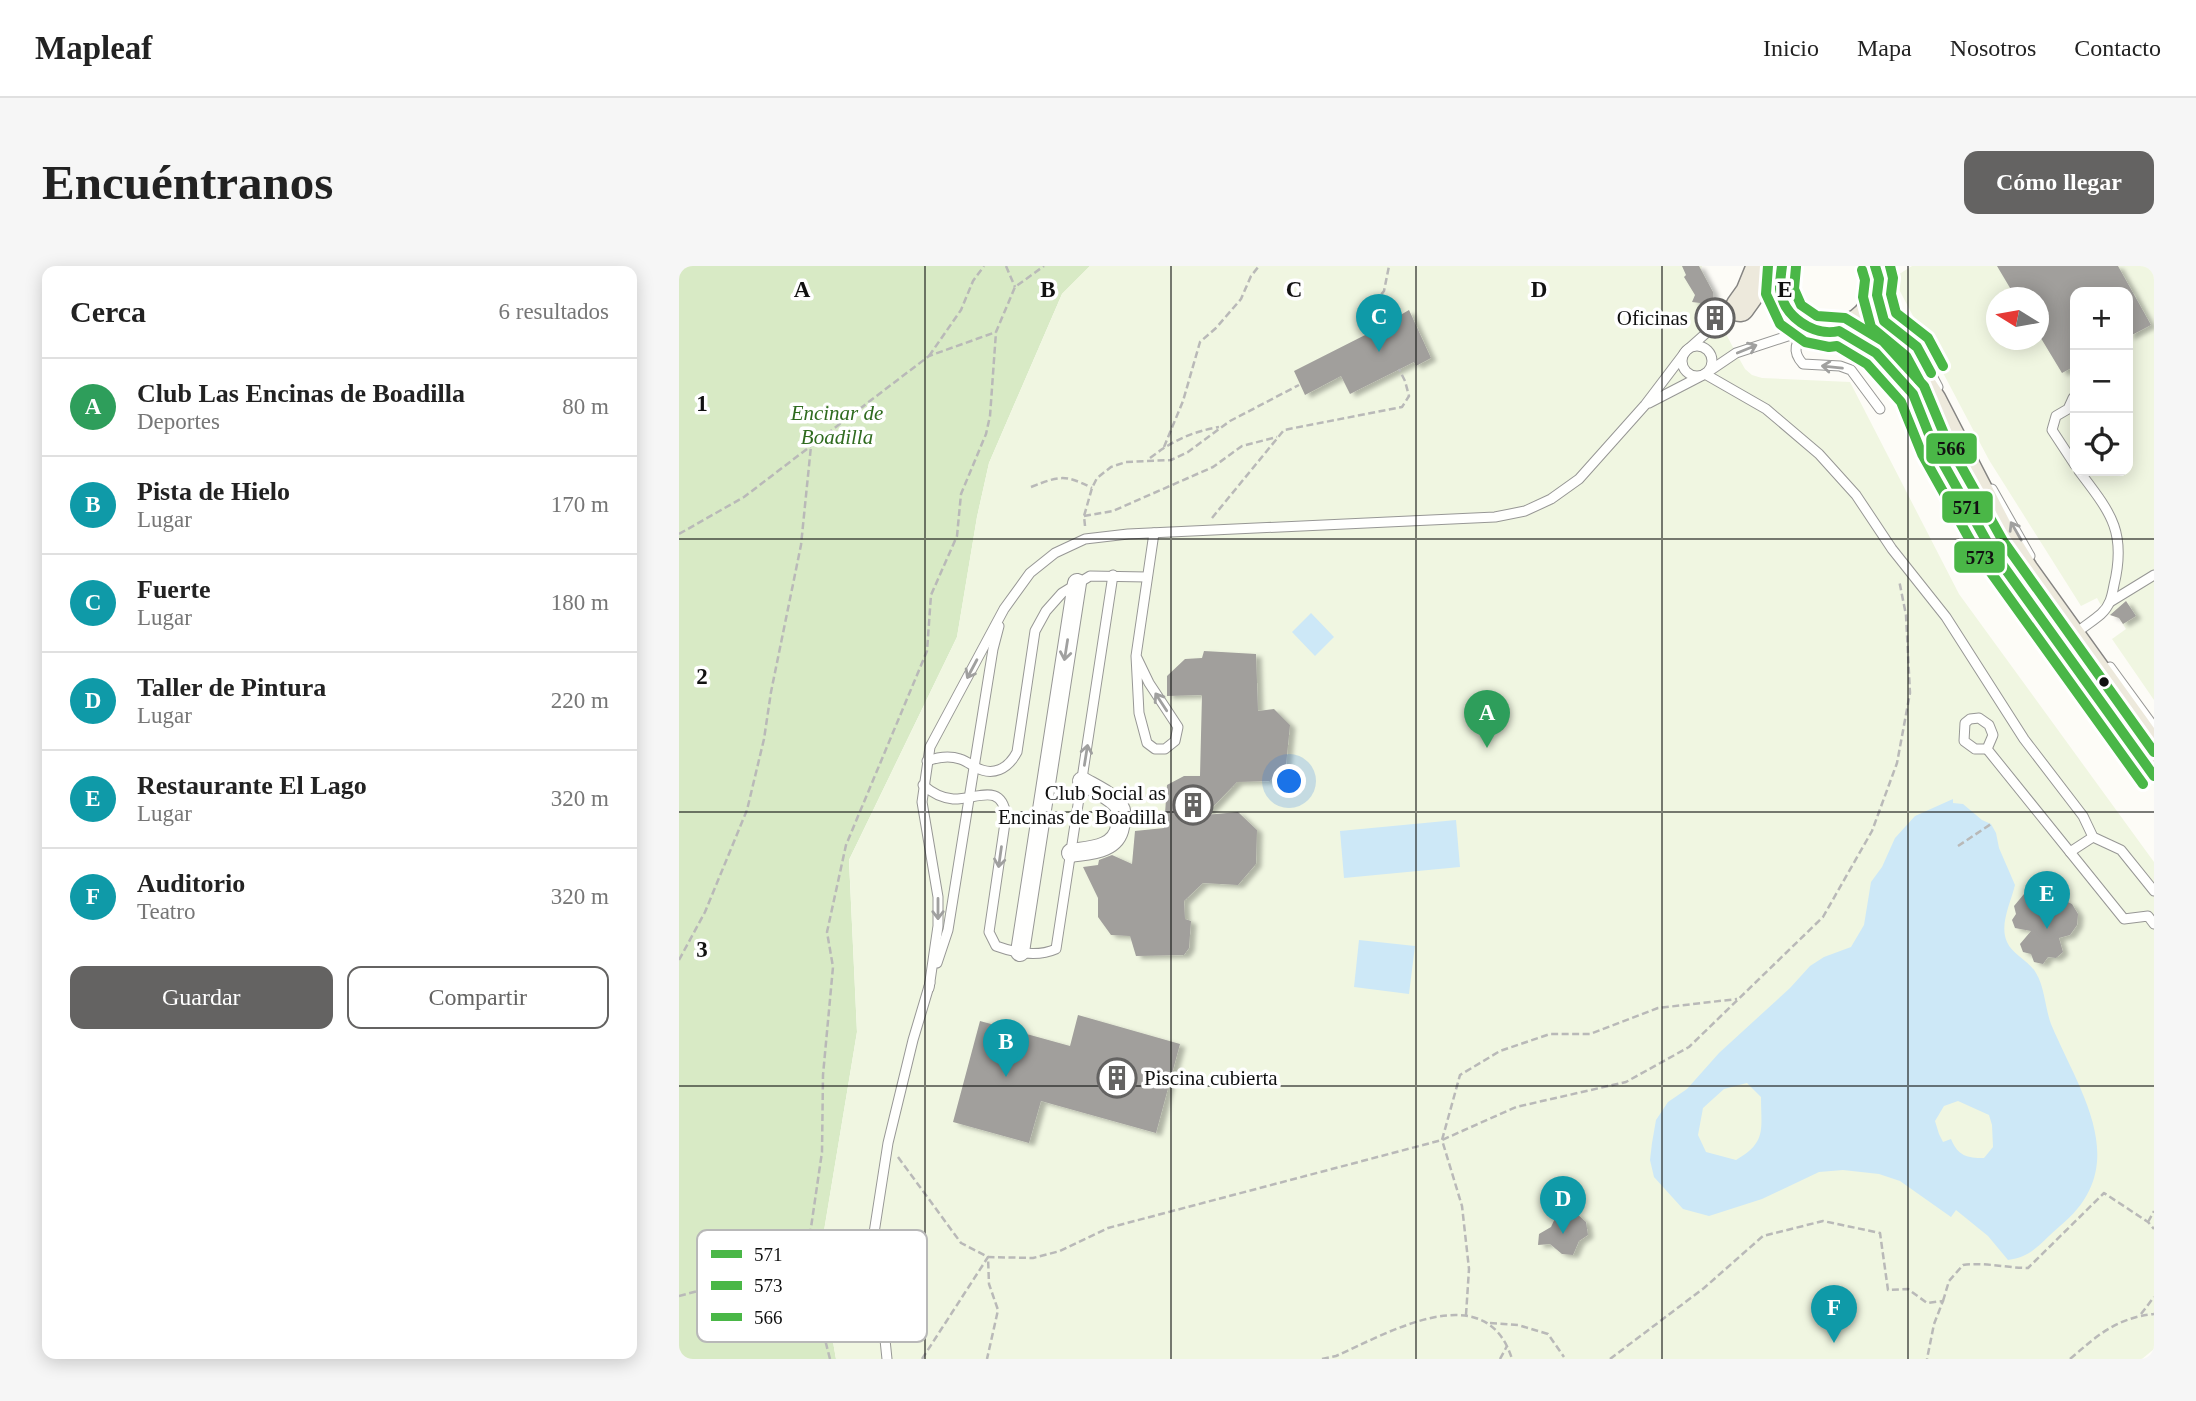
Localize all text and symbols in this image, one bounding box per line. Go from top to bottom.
text: Mapleaf [35,30,152,66]
text: Inicio [1763,35,1819,61]
text: Mapa [1857,35,1912,61]
text: Nosotros [1950,35,2036,61]
text: Contacto [2074,35,2161,61]
button: Cómo llegar [1964,151,2154,214]
text: Encuéntranos [42,155,333,210]
text: A [794,277,811,302]
text: B [1040,277,1056,302]
text: C [1286,277,1302,302]
text: D [1531,277,1547,302]
text: E [1777,277,1793,302]
north arrow [1986,287,2049,350]
map controls [2070,287,2133,476]
button: + [2070,287,2133,350]
pin: C [1356,294,1402,352]
text: Cerca [70,295,146,328]
building icon: Oficinas [1694,297,1736,339]
text: 6 resultados [498,299,609,324]
place label: Oficinas [1617,306,1688,330]
one-way arrow [1735,341,1757,354]
button: − [2070,350,2133,413]
one-way arrow [1821,360,1844,373]
text: Club Las Encinas de Boadilla [137,379,465,408]
text: 1 [696,391,708,416]
text: A [85,394,101,419]
text: 80 m [562,394,609,419]
park label: Encinar de Boadilla [790,401,883,449]
text: Deportes [137,409,220,434]
button: locate [2070,413,2133,476]
line badge: 566 [1925,432,1978,465]
text: 566 [1937,438,1965,459]
text: Pista de Hielo [137,477,290,506]
line badge: 571 [1941,490,1994,524]
text: B [85,492,101,517]
text: 170 m [551,492,609,517]
text: 571 [1953,497,1981,518]
text: Lugar [137,507,192,532]
one-way arrow [2009,522,2023,542]
line badge: 573 [1953,540,2006,574]
text: 573 [1966,547,1994,568]
text: Fuerte [137,575,211,604]
text: C [85,590,101,615]
text: 180 m [551,590,609,615]
text: Lugar [137,605,192,630]
one-way arrow [1059,639,1072,661]
one-way arrow [965,658,978,679]
text: 2 [696,664,708,689]
text: Taller de Pintura [137,673,326,702]
unlabelled marker [2097,675,2111,689]
text: D [85,688,101,713]
text: 220 m [551,688,609,713]
pin: A [1464,690,1510,748]
one-way arrow [1154,692,1168,712]
text: Lugar [137,703,192,728]
one-way arrow [1080,744,1093,767]
your location [1272,764,1306,798]
text: Restaurante El Lago [137,771,367,800]
place label: Club Social as Encinas de Boadilla [998,781,1167,829]
building icon: Club Social as Encinas de Boadilla [1172,784,1214,826]
text: E [85,786,101,811]
text: 320 m [551,786,609,811]
text: Lugar [137,801,192,826]
one-way arrow [994,845,1007,868]
text: Auditorio [137,869,245,898]
pin: E [2024,871,2070,929]
text: F [86,884,100,909]
text: 320 m [551,884,609,909]
one-way arrow [931,897,945,920]
text: Teatro [137,899,195,924]
text: 3 [696,937,708,962]
button: Guardar [70,966,333,1029]
button: Compartir [347,966,609,1029]
pin: B [983,1019,1029,1077]
building icon: Piscina cubierta [1096,1057,1138,1099]
place label: Piscina cubierta [1144,1066,1278,1090]
pin: D [1540,1176,1586,1234]
legend [697,1230,927,1342]
text: 571 [754,1244,783,1265]
text: 573 [754,1275,783,1296]
pin: F [1811,1285,1857,1343]
text: 566 [754,1307,783,1328]

